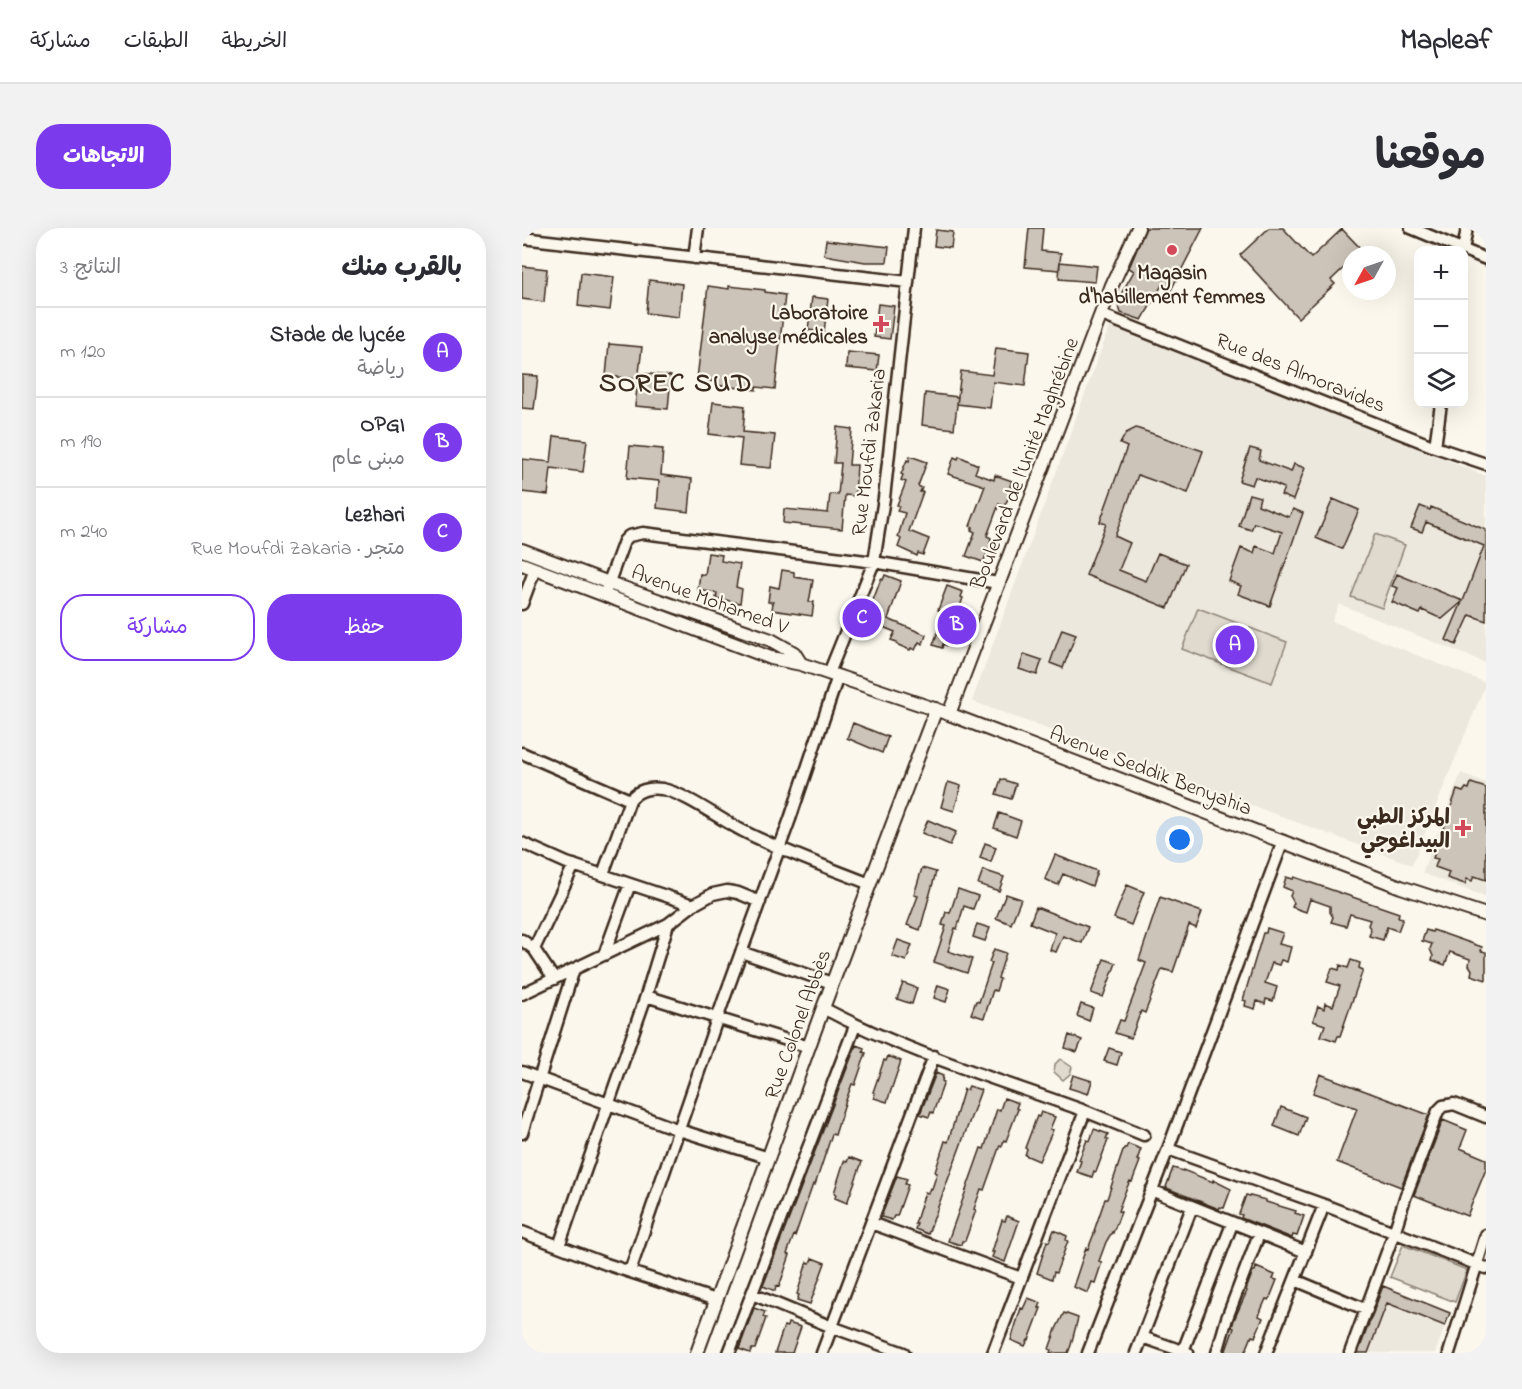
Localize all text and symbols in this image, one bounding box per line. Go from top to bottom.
text: Mapleaf [1400,21,1492,62]
text: مشاركة [30,27,91,57]
text: الطبقات [124,27,189,57]
text: الخريطة [222,27,287,57]
button: الاتجاهات [36,124,171,189]
text: موقعنا [1375,127,1486,188]
marker: Magasin d'habillement femmes [1165,243,1179,257]
north arrow [1342,246,1396,300]
map controls [1414,246,1468,408]
button: + [1414,246,1468,300]
text: بالقرب منك [341,250,462,288]
text: النتائج: 3 [60,254,121,283]
place label: Magasin d'habillement femmes [1079,259,1266,313]
place label: Laboratoire analyse médicales [709,299,869,355]
button: − [1414,300,1468,354]
marker: Laboratoire analyse médicales [872,315,890,333]
text: Stade de lycée [270,320,405,352]
street label: Rue des Almoravides [1211,326,1390,422]
street label: Boulevard de l'Unité Maghrébine [964,333,1090,596]
text: 120 m [60,338,105,367]
text: A [436,338,449,367]
button: layers [1414,354,1468,408]
text: رياضة [357,355,405,384]
district label: SOREC SUD [599,365,753,404]
street label: Rue Moufdi Zakaria [845,367,895,538]
text: OPGI [360,410,405,442]
text: 190 m [60,428,102,457]
text: B [436,428,449,457]
text: مبنى عام [332,445,405,474]
text: Lezhari [345,500,405,532]
text: 240 m [60,518,107,547]
text: C [437,518,448,547]
text: متجر · Rue Moufdi Zakaria [191,535,405,564]
street label: Avenue Mohamed V [627,559,792,643]
button: مشاركة [60,594,255,661]
button: حفظ [267,594,462,661]
pin: C [842,596,882,640]
pin: B [938,602,976,648]
pin: A [1216,622,1254,668]
street label: Avenue Seddik Benyahia [1044,719,1256,826]
place label: المركز الطبي البيداغوجي [1357,803,1450,859]
marker: المركز الطبي البيداغوجي [1454,819,1472,837]
your location [1165,825,1194,854]
street label: Rue Colonel Abbès [758,946,840,1104]

